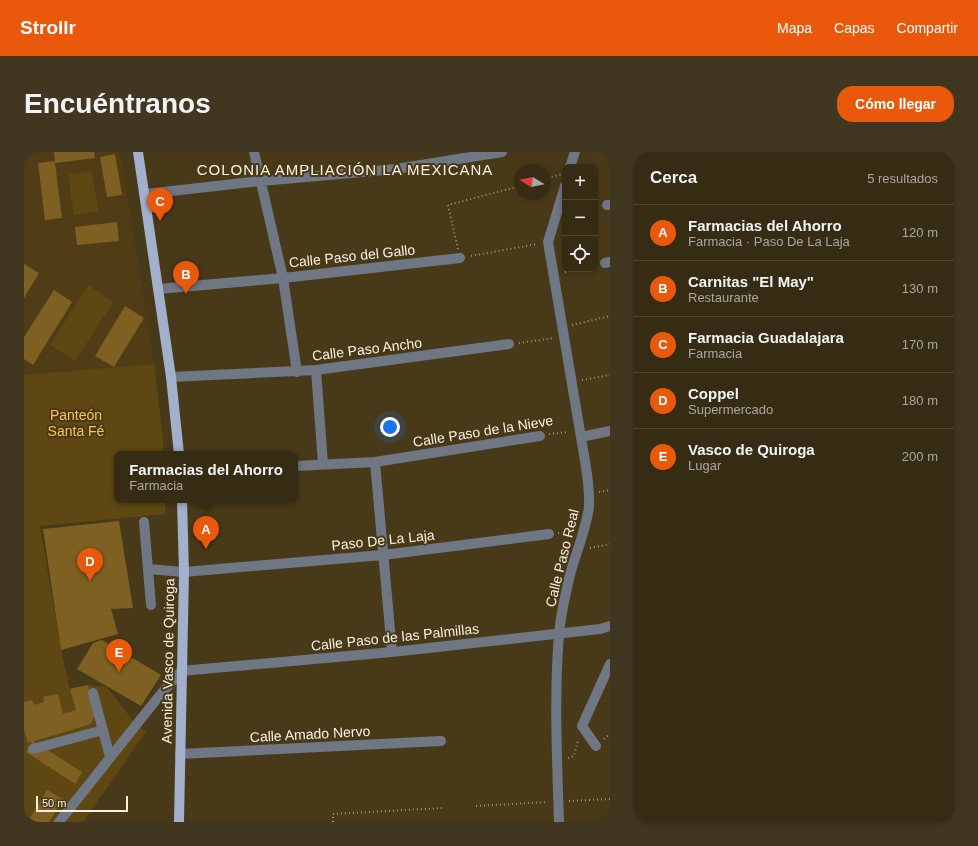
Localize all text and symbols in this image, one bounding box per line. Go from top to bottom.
text: Strollr [20,17,76,38]
text: Mapa [777,20,812,36]
text: Capas [834,20,875,36]
text: Compartir [897,20,958,36]
button: Cómo llegar [837,86,954,122]
text: Encuéntranos [24,88,211,119]
district label: COLONIA AMPLIACIÓN LA MEXICANA [197,161,493,178]
north arrow [514,164,550,200]
map controls [562,164,598,272]
button: + [562,164,598,200]
text: Cerca [650,168,697,187]
text: 5 resultados [867,171,938,186]
pin: C [147,188,173,221]
button: − [562,200,598,236]
text: Farmacias del Ahorro [688,217,842,234]
text: A [658,225,668,240]
text: 120 m [902,225,938,240]
text: Farmacia · Paso De La Laja [688,234,850,249]
button: locate [562,236,598,272]
street label: Calle Paso del Gallo [288,241,416,271]
pin: B [173,261,199,294]
text: Carnitas "El May" [688,273,814,290]
text: B [658,281,668,296]
text: 130 m [902,281,938,296]
text: Restaurante [688,290,759,305]
text: Farmacia Guadalajara [688,329,844,346]
street label: Calle Paso Ancho [311,334,423,364]
text: C [658,337,668,352]
text: 170 m [902,337,938,352]
text: Farmacia [688,346,742,361]
text: Coppel [688,385,739,402]
text: D [658,393,668,408]
text: 180 m [902,393,938,408]
text: Supermercado [688,402,773,417]
park label: Panteón Santa Fé [48,407,105,439]
street label: Calle Paso de la Nieve [412,412,554,450]
your location [380,417,400,437]
text: Vasco de Quiroga [688,441,815,458]
text: E [659,449,667,464]
text: 200 m [902,449,938,464]
popup [114,451,298,503]
text: Lugar [688,458,721,473]
text: Farmacias del Ahorro [129,461,283,478]
text: Farmacia [129,478,183,493]
street label: Calle Paso Real [542,507,582,609]
pin: A [193,516,219,549]
street label: Paso De La Laja [331,527,436,553]
pin: D [77,548,103,581]
street label: Avenida Vasco de Quiroga [159,578,177,744]
street label: Calle Paso de las Palmillas [310,620,480,654]
pin: E [106,639,132,672]
street label: Calle Amado Nervo [249,723,371,745]
scale bar [36,794,128,813]
text: 50 m [42,797,66,809]

